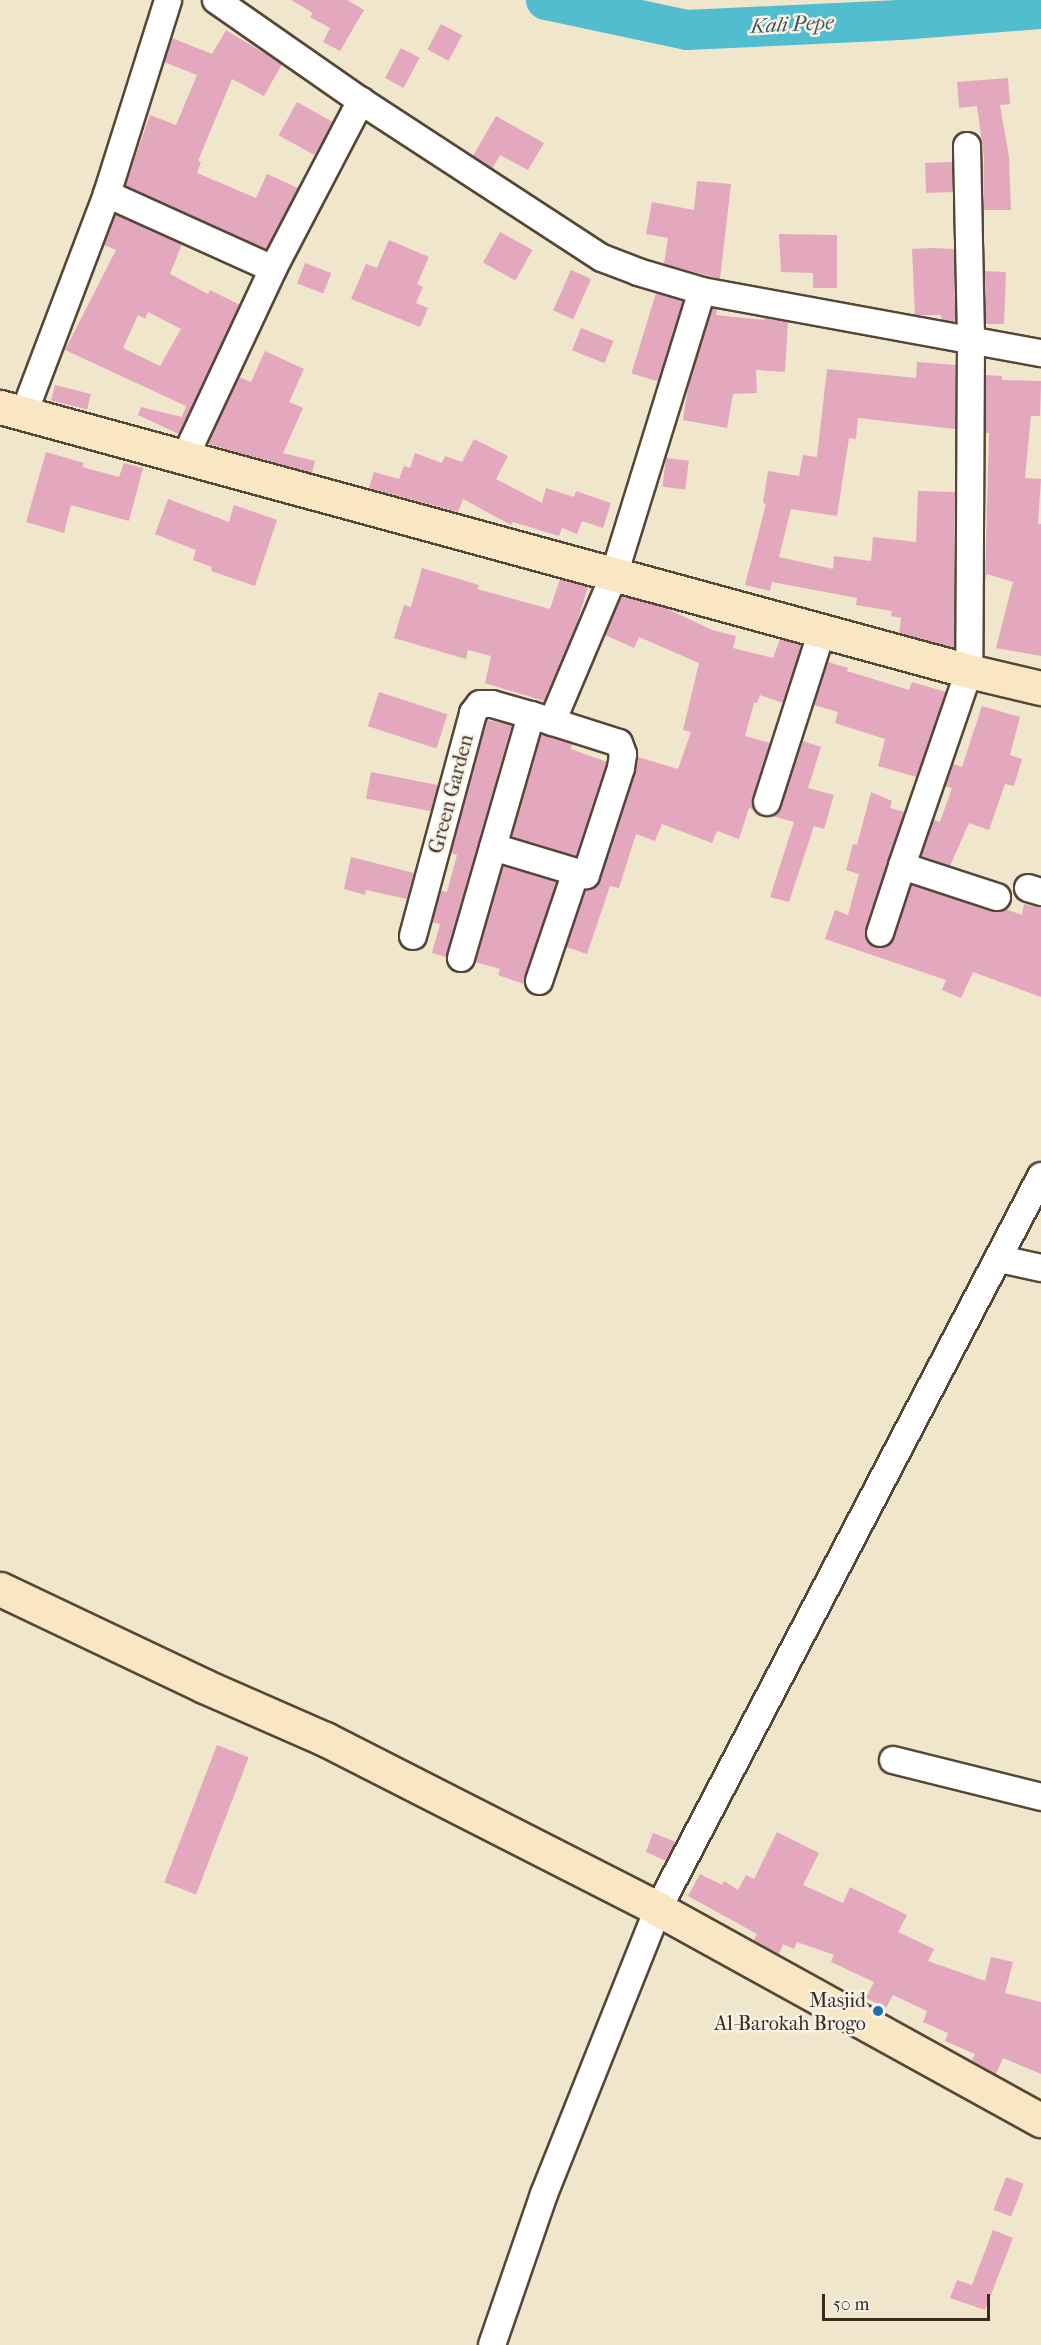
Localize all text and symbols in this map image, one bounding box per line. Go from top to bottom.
water label: Kali Pepe [750,9,834,39]
street label: Green Garden [424,732,478,856]
place label: Masjid Al-Barokah Brogo [714,1988,866,2035]
marker: Masjid Al-Barokah Brogo [871,2004,885,2018]
scale bar [825,2282,993,2320]
text: 50 m [833,2294,869,2315]

